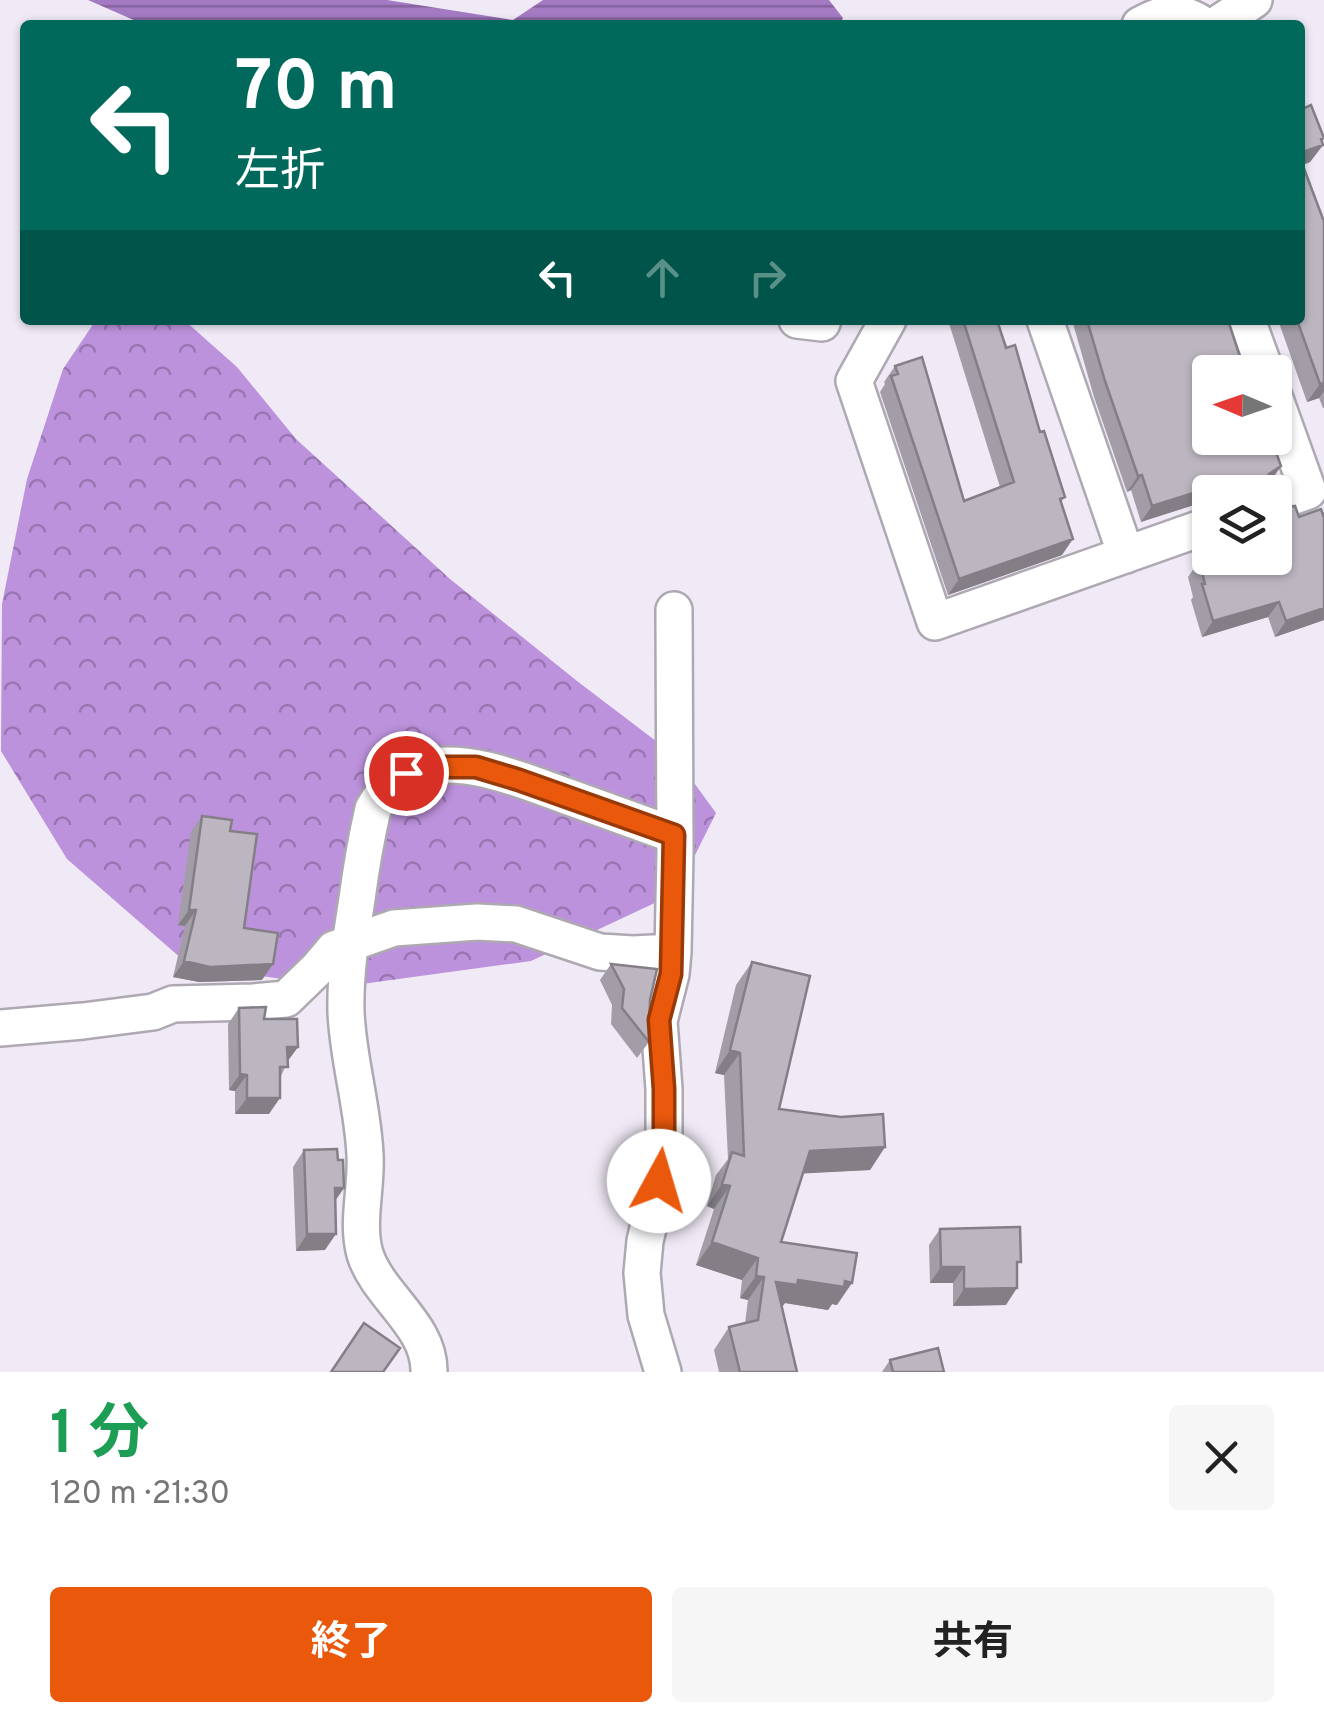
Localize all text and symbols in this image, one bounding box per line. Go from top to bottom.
text: 70 m [235,46,398,135]
icon: left [70,60,200,190]
text: 左折 [235,145,325,202]
icon: left [530,250,585,305]
icon: ahead [635,250,690,305]
icon: right [740,250,795,305]
north arrow [1192,355,1292,455]
map controls [1192,355,1292,575]
button: layers [1192,475,1292,575]
pin [364,731,449,816]
icon: arrive [379,746,434,801]
position arrow [607,1129,711,1233]
text: 1 分 [50,1399,149,1475]
button: close [1169,1405,1274,1510]
text: 120 m · 21:30 [50,1475,230,1515]
button: 終了 [50,1587,652,1702]
button: 共有 [672,1587,1274,1702]

